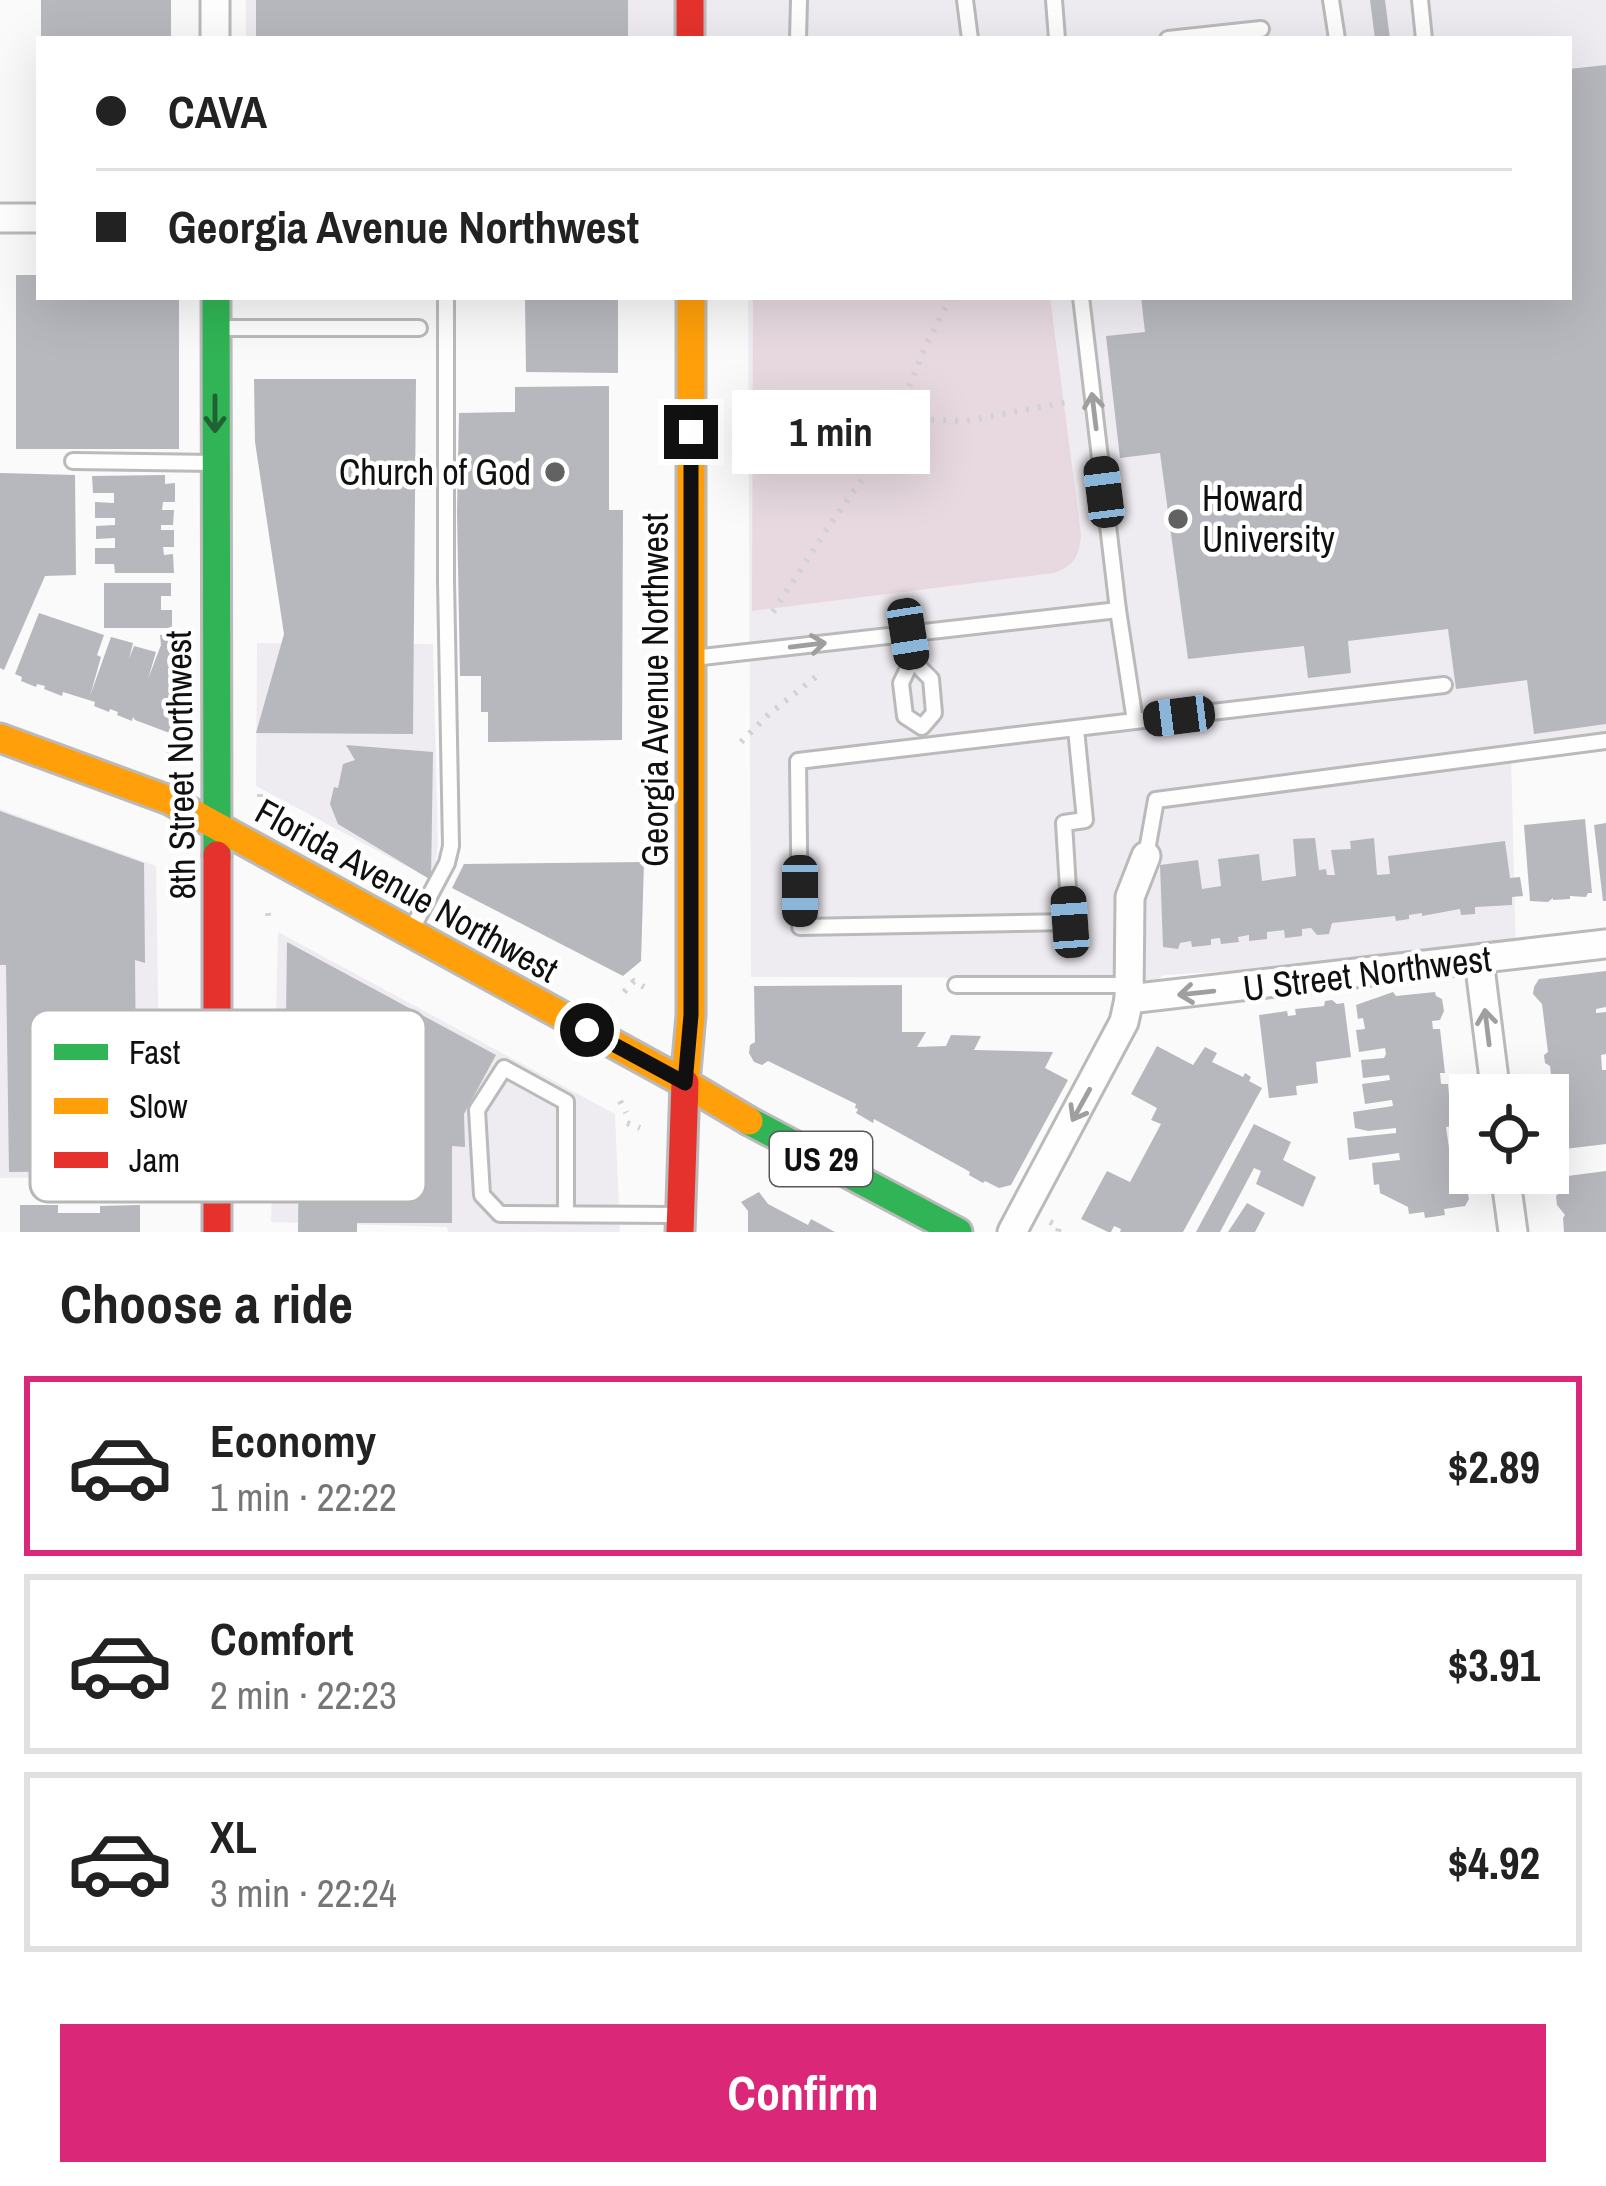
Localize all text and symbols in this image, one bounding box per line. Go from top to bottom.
text: CAVA [168,81,267,142]
text: Georgia Avenue Northwest [168,196,639,257]
callout: 1 min [733,390,931,474]
one-way arrow [1083,392,1105,431]
one-way arrow [204,394,226,433]
route end [664,405,718,459]
text: 1 min [789,406,873,458]
place label: Church of God [339,448,531,496]
car [1082,454,1126,530]
marker: Church of God [542,459,568,485]
place label: Howard University [1202,474,1335,563]
marker: Howard University [1165,506,1191,532]
street label: Georgia Avenue Northwest [631,513,679,867]
car [885,596,931,672]
street label: 8th Street Northwest [154,630,206,900]
one-way arrow [788,634,827,656]
car [1141,694,1217,738]
street label: Florida Avenue Northwest [247,787,567,993]
car [782,855,818,927]
car [1050,885,1090,959]
street label: U Street Northwest [1240,934,1494,1012]
one-way arrow [1177,982,1216,1004]
route start [560,1003,614,1057]
one-way arrow [1476,1009,1498,1048]
legend [30,1010,426,1202]
text: Fast [129,1030,180,1074]
map controls [1449,1074,1569,1194]
button: locate [1449,1074,1569,1194]
text: Slow [129,1084,188,1128]
one-way arrow [1069,1087,1092,1122]
road number: US 29 [770,1132,872,1186]
text: Jam [129,1138,180,1182]
text: Choose a ride [60,1267,353,1340]
text: Economy [210,1410,376,1471]
icon: car [66,1412,174,1520]
text: $2.89 [1448,1436,1540,1497]
text: 1 min · 22:22 [210,1471,397,1523]
text: Comfort [210,1608,353,1669]
icon: car [66,1610,174,1718]
text: $3.91 [1448,1634,1540,1695]
text: 2 min · 22:23 [210,1669,397,1721]
text: XL [210,1806,257,1867]
icon: car [66,1808,174,1916]
text: $4.92 [1448,1832,1540,1893]
text: 3 min · 22:24 [210,1867,397,1919]
button: Confirm [60,2024,1546,2162]

